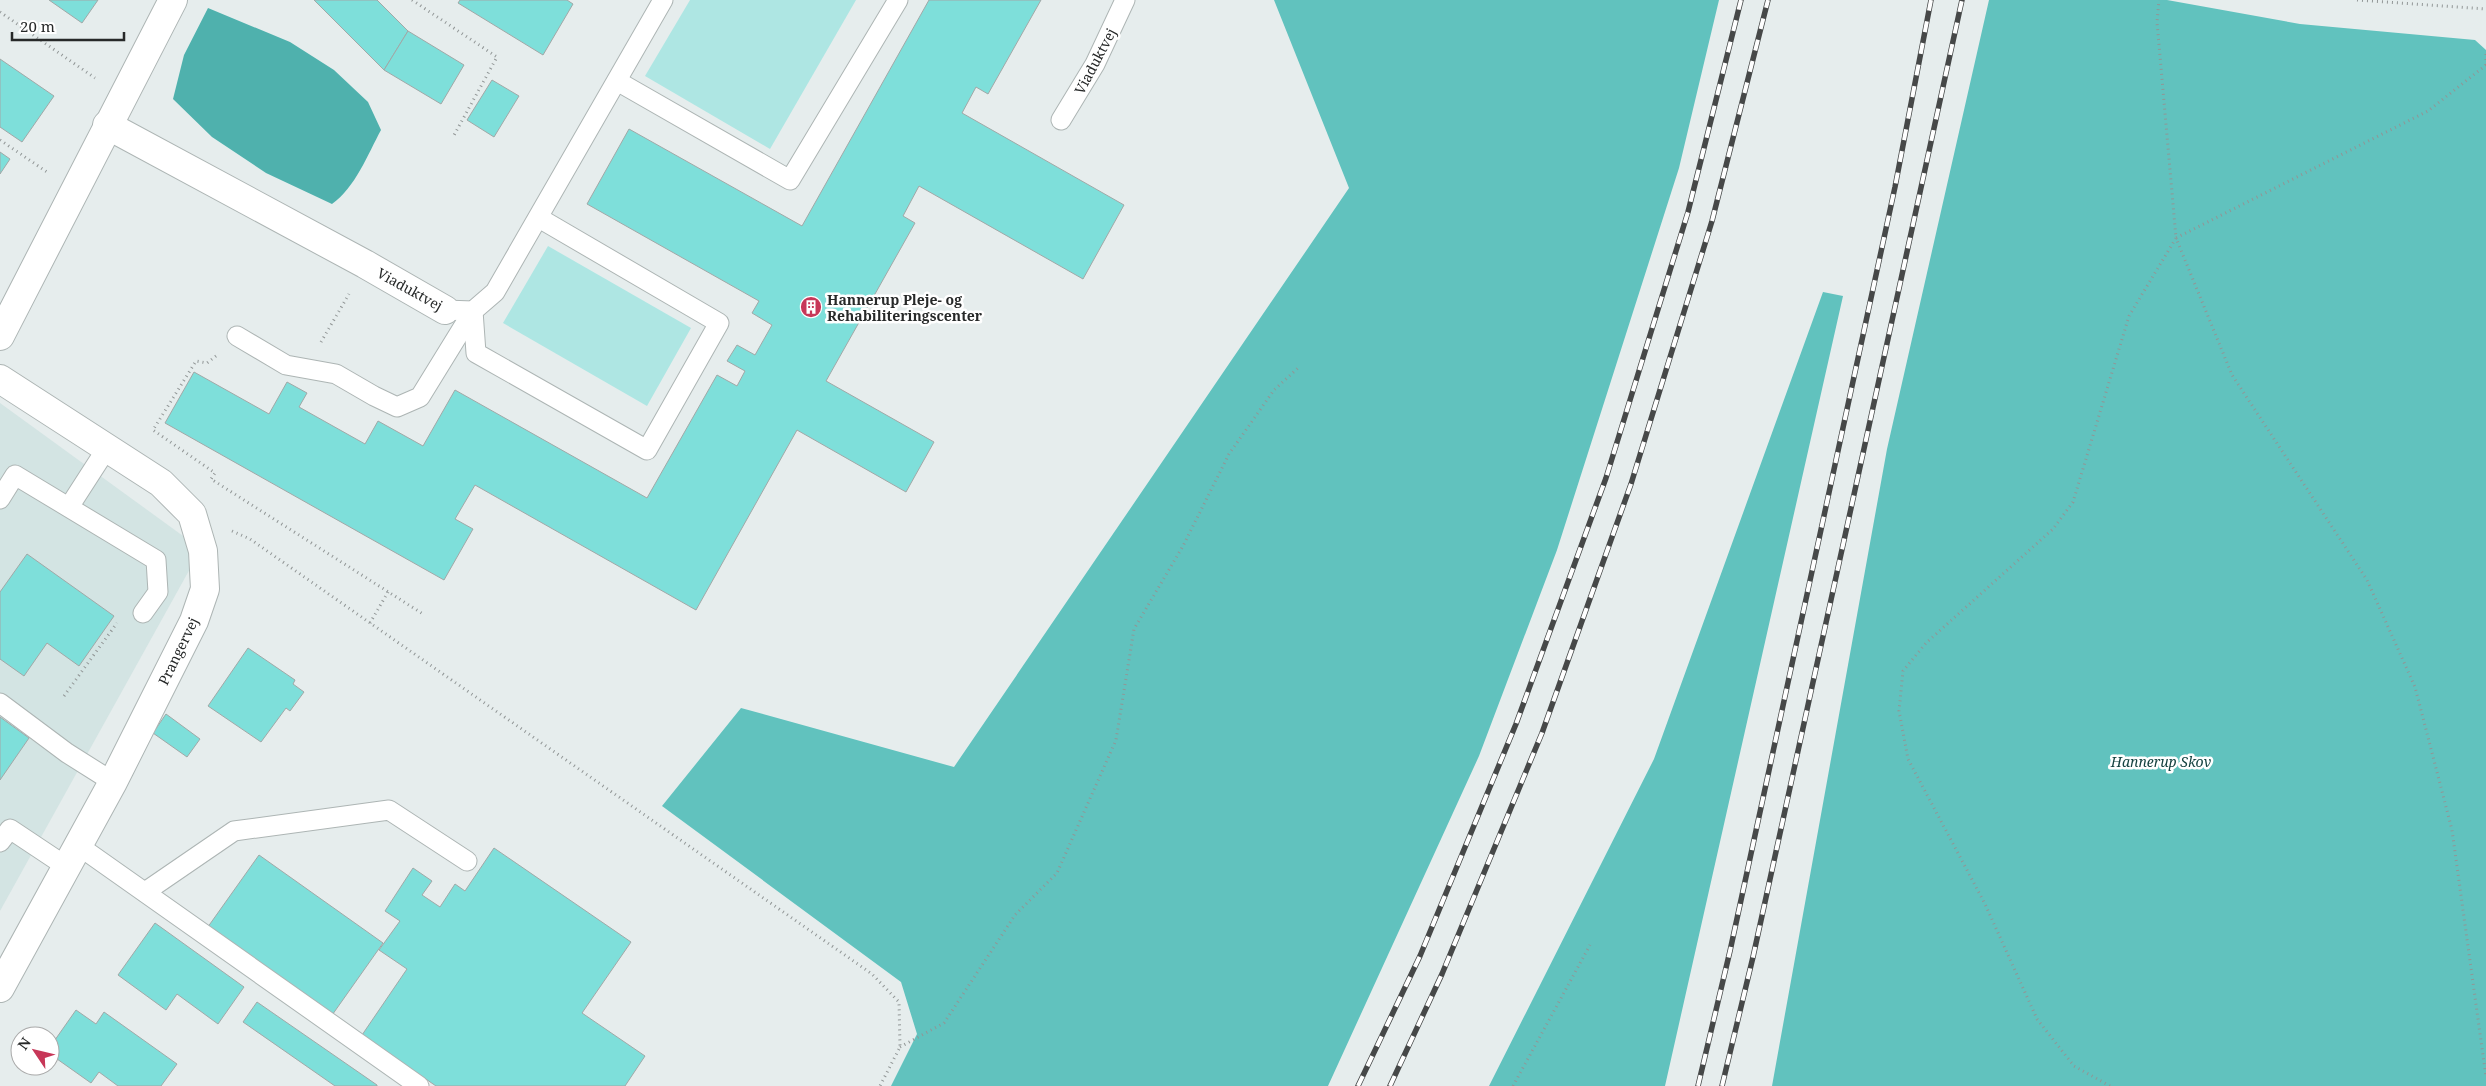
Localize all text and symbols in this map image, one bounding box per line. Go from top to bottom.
scale bar [12,10,125,42]
text: 20 m [20,16,55,36]
street label: Viaduktvej [1070,25,1120,97]
street label: Viaduktvej [374,263,446,315]
place label: Hannerup Pleje- og Rehabiliteringscenter [827,290,983,325]
building icon: Hannerup Pleje- og Rehabiliteringscenter [799,295,823,319]
street label: Prangervej [153,614,203,688]
park label: Hannerup Skov [2110,752,2212,771]
north arrow [10,1026,60,1076]
text: N [13,1033,35,1053]

